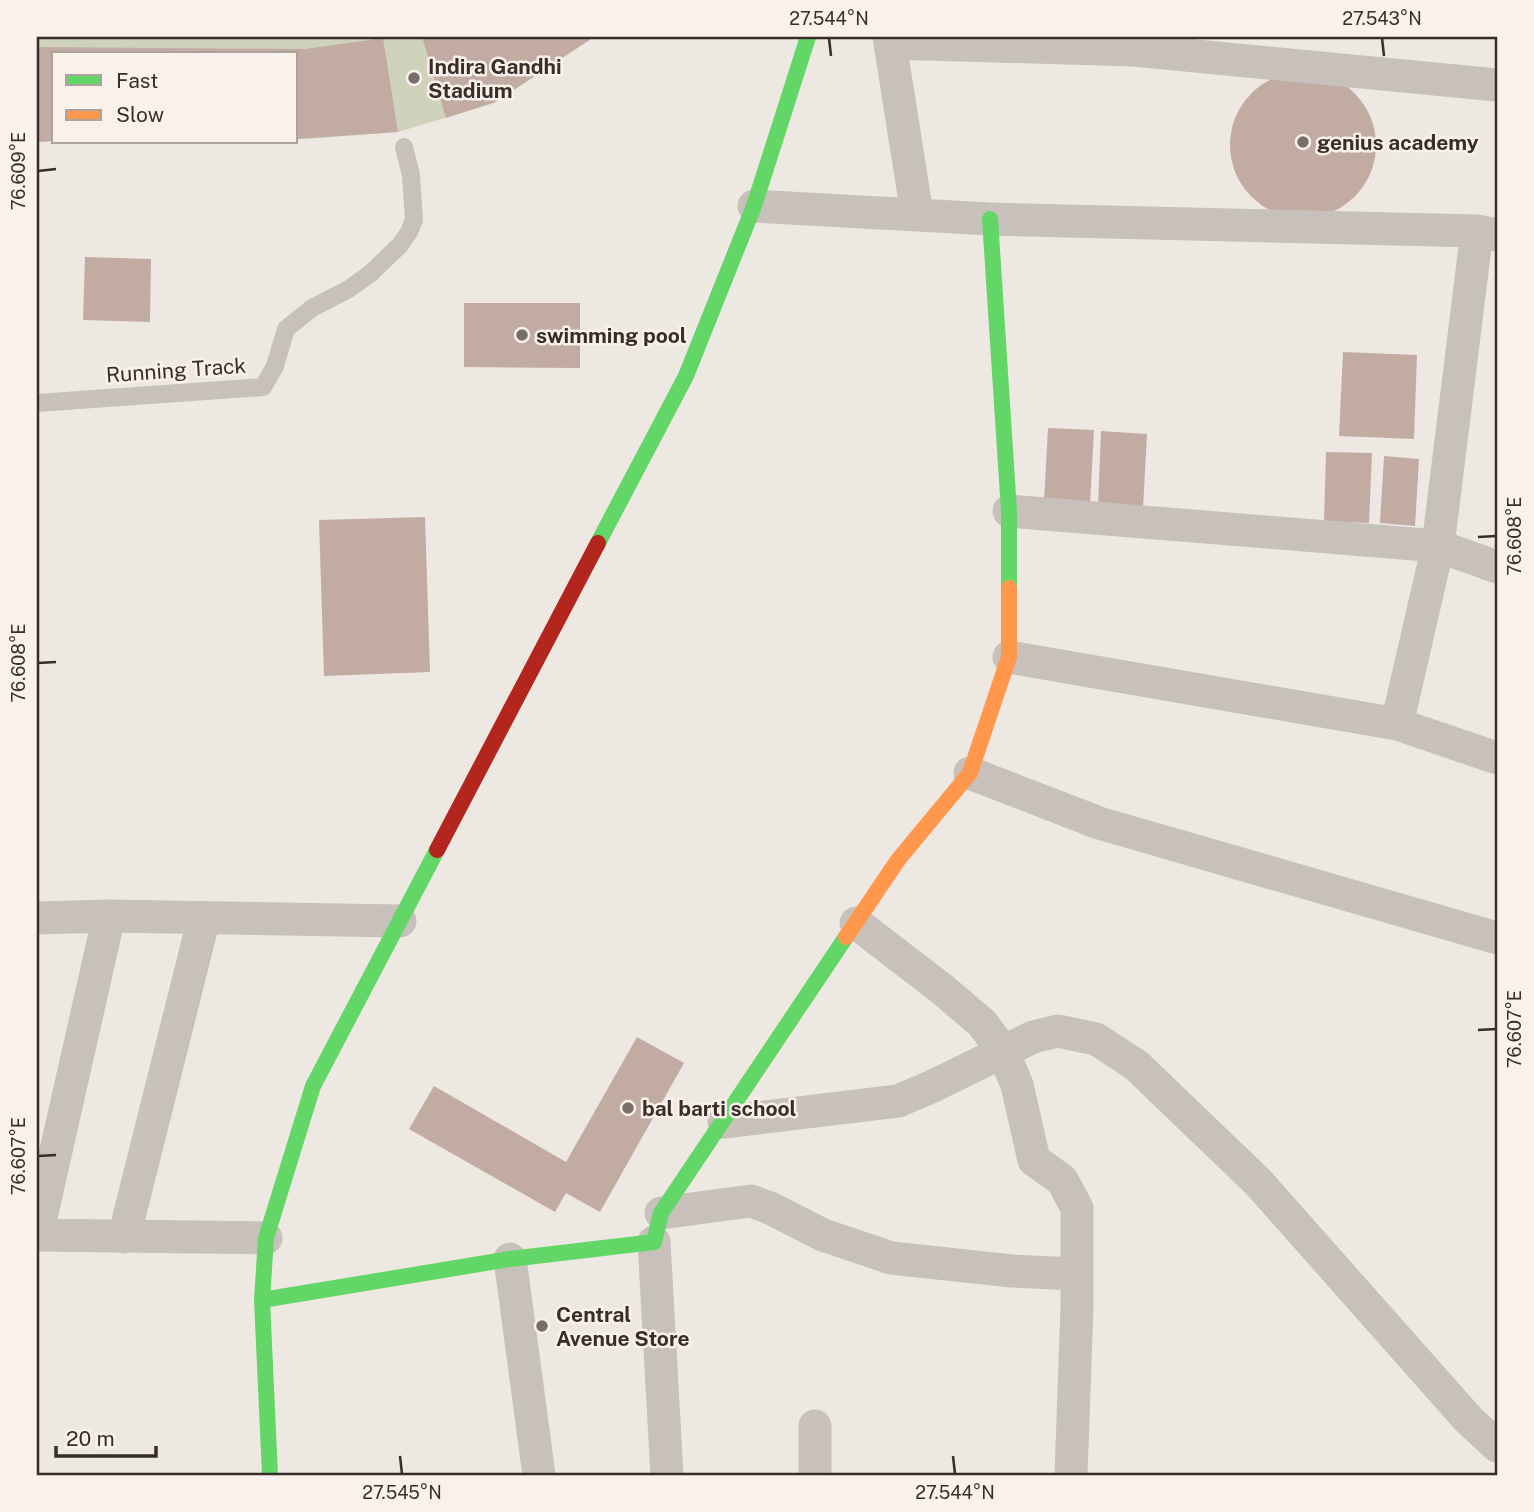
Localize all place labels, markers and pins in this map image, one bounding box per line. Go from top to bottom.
place label: Indira Gandhi Stadium [428,54,562,103]
marker: Indira Gandhi Stadium [406,70,422,86]
place label: genius academy [1317,130,1479,155]
marker: genius academy [1295,134,1311,150]
place label: swimming pool [536,323,687,348]
marker: swimming pool [514,327,530,343]
place label: bal barti school [642,1096,797,1121]
marker: bal barti school [620,1100,636,1116]
place label: Central Avenue Store [556,1302,690,1351]
marker: Central Avenue Store [534,1318,550,1334]

